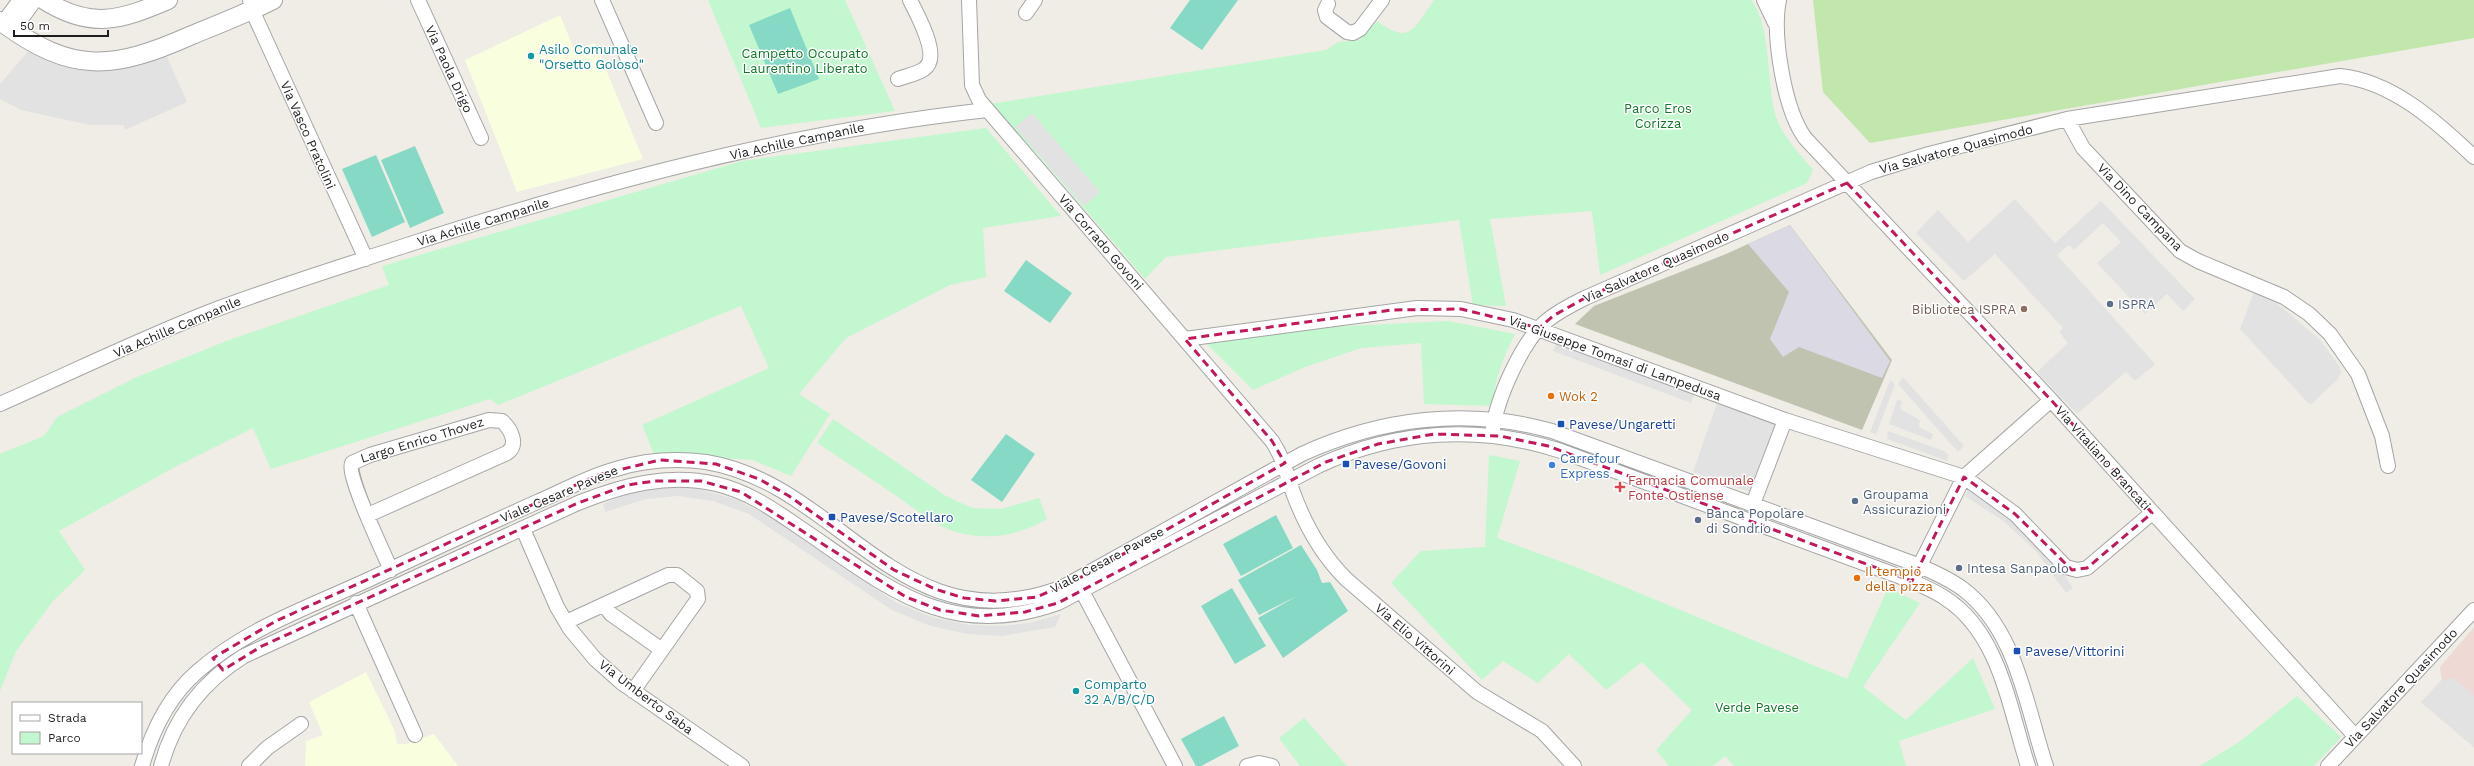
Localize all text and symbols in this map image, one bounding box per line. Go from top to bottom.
scale bar [14,12,108,38]
text: 50 m [20,19,50,33]
street label: Via Paola Drigo [422,23,476,115]
place label: Asilo Comunale "Orsetto Goloso" [539,42,644,72]
park label: Campetto Occupato Laurentino Liberato [741,46,869,76]
marker: Asilo Comunale "Orsetto Goloso" [526,51,536,61]
street label: Via Vasco Pratolini [277,79,339,191]
park label: Parco Eros Corizza [1624,101,1692,131]
street label: Via Achille Campanile [728,119,866,163]
street label: Via Salvatore Quasimodo [1878,121,2035,177]
street label: Via Dino Campana [2094,160,2186,254]
street label: Via Corrado Govoni [1055,191,1147,293]
street label: Via Achille Campanile [415,195,551,249]
street label: Via Salvatore Quasimodo [1581,228,1731,306]
street label: Via Achille Campanile [111,293,243,361]
place label: ISPRA [2118,297,2156,312]
marker: ISPRA [2105,299,2115,309]
place label: Biblioteca ISPRA [1912,302,2016,317]
marker: Biblioteca ISPRA [2019,304,2029,314]
street label: Via Giuseppe Tomasi di Lampedusa [1507,313,1724,404]
place label: Wok 2 [1559,389,1598,404]
marker: Wok 2 [1546,391,1556,401]
street label: Via Vitaliano Brancati [2052,403,2154,513]
street label: Largo Enrico Thovez [359,414,486,466]
place label: Pavese/Ungaretti [1569,417,1676,432]
marker: Pavese/Ungaretti [1556,419,1566,429]
place label: Carrefour Express [1560,451,1620,481]
place label: Pavese/Govoni [1354,457,1446,472]
marker: Pavese/Govoni [1341,459,1351,469]
marker: Carrefour Express [1547,460,1557,470]
street label: Viale Cesare Pavese [498,462,620,526]
place label: Farmacia Comunale Fonte Ostiense [1628,473,1754,503]
marker: Farmacia Comunale Fonte Ostiense [1615,482,1625,492]
place label: Groupama Assicurazioni [1863,487,1946,517]
marker: Groupama Assicurazioni [1850,496,1860,506]
place label: Banca Popolare di Sondrio [1706,506,1804,536]
place label: Pavese/Scotellaro [840,510,954,525]
marker: Pavese/Scotellaro [827,512,837,522]
marker: Banca Popolare di Sondrio [1693,515,1703,525]
street label: Viale Cesare Pavese [1048,524,1166,596]
place label: Intesa Sanpaolo [1967,561,2069,576]
marker: Intesa Sanpaolo [1954,563,1964,573]
place label: Il tempio della pizza [1865,564,1934,594]
marker: Il tempio della pizza [1852,573,1862,583]
street label: Via Elio Vittorini [1372,600,1458,678]
street label: Via Salvatore Quasimodo [2342,625,2461,751]
place label: Pavese/Vittorini [2025,644,2124,659]
marker: Pavese/Vittorini [2012,646,2022,656]
street label: Via Umberto Saba [596,657,697,738]
place label: Comparto 32 A/B/C/D [1084,677,1155,707]
marker: Comparto 32 A/B/C/D [1071,686,1081,696]
park label: Verde Pavese [1715,700,1799,715]
legend [12,702,142,754]
text: Strada [48,711,87,725]
text: Parco [48,731,81,745]

